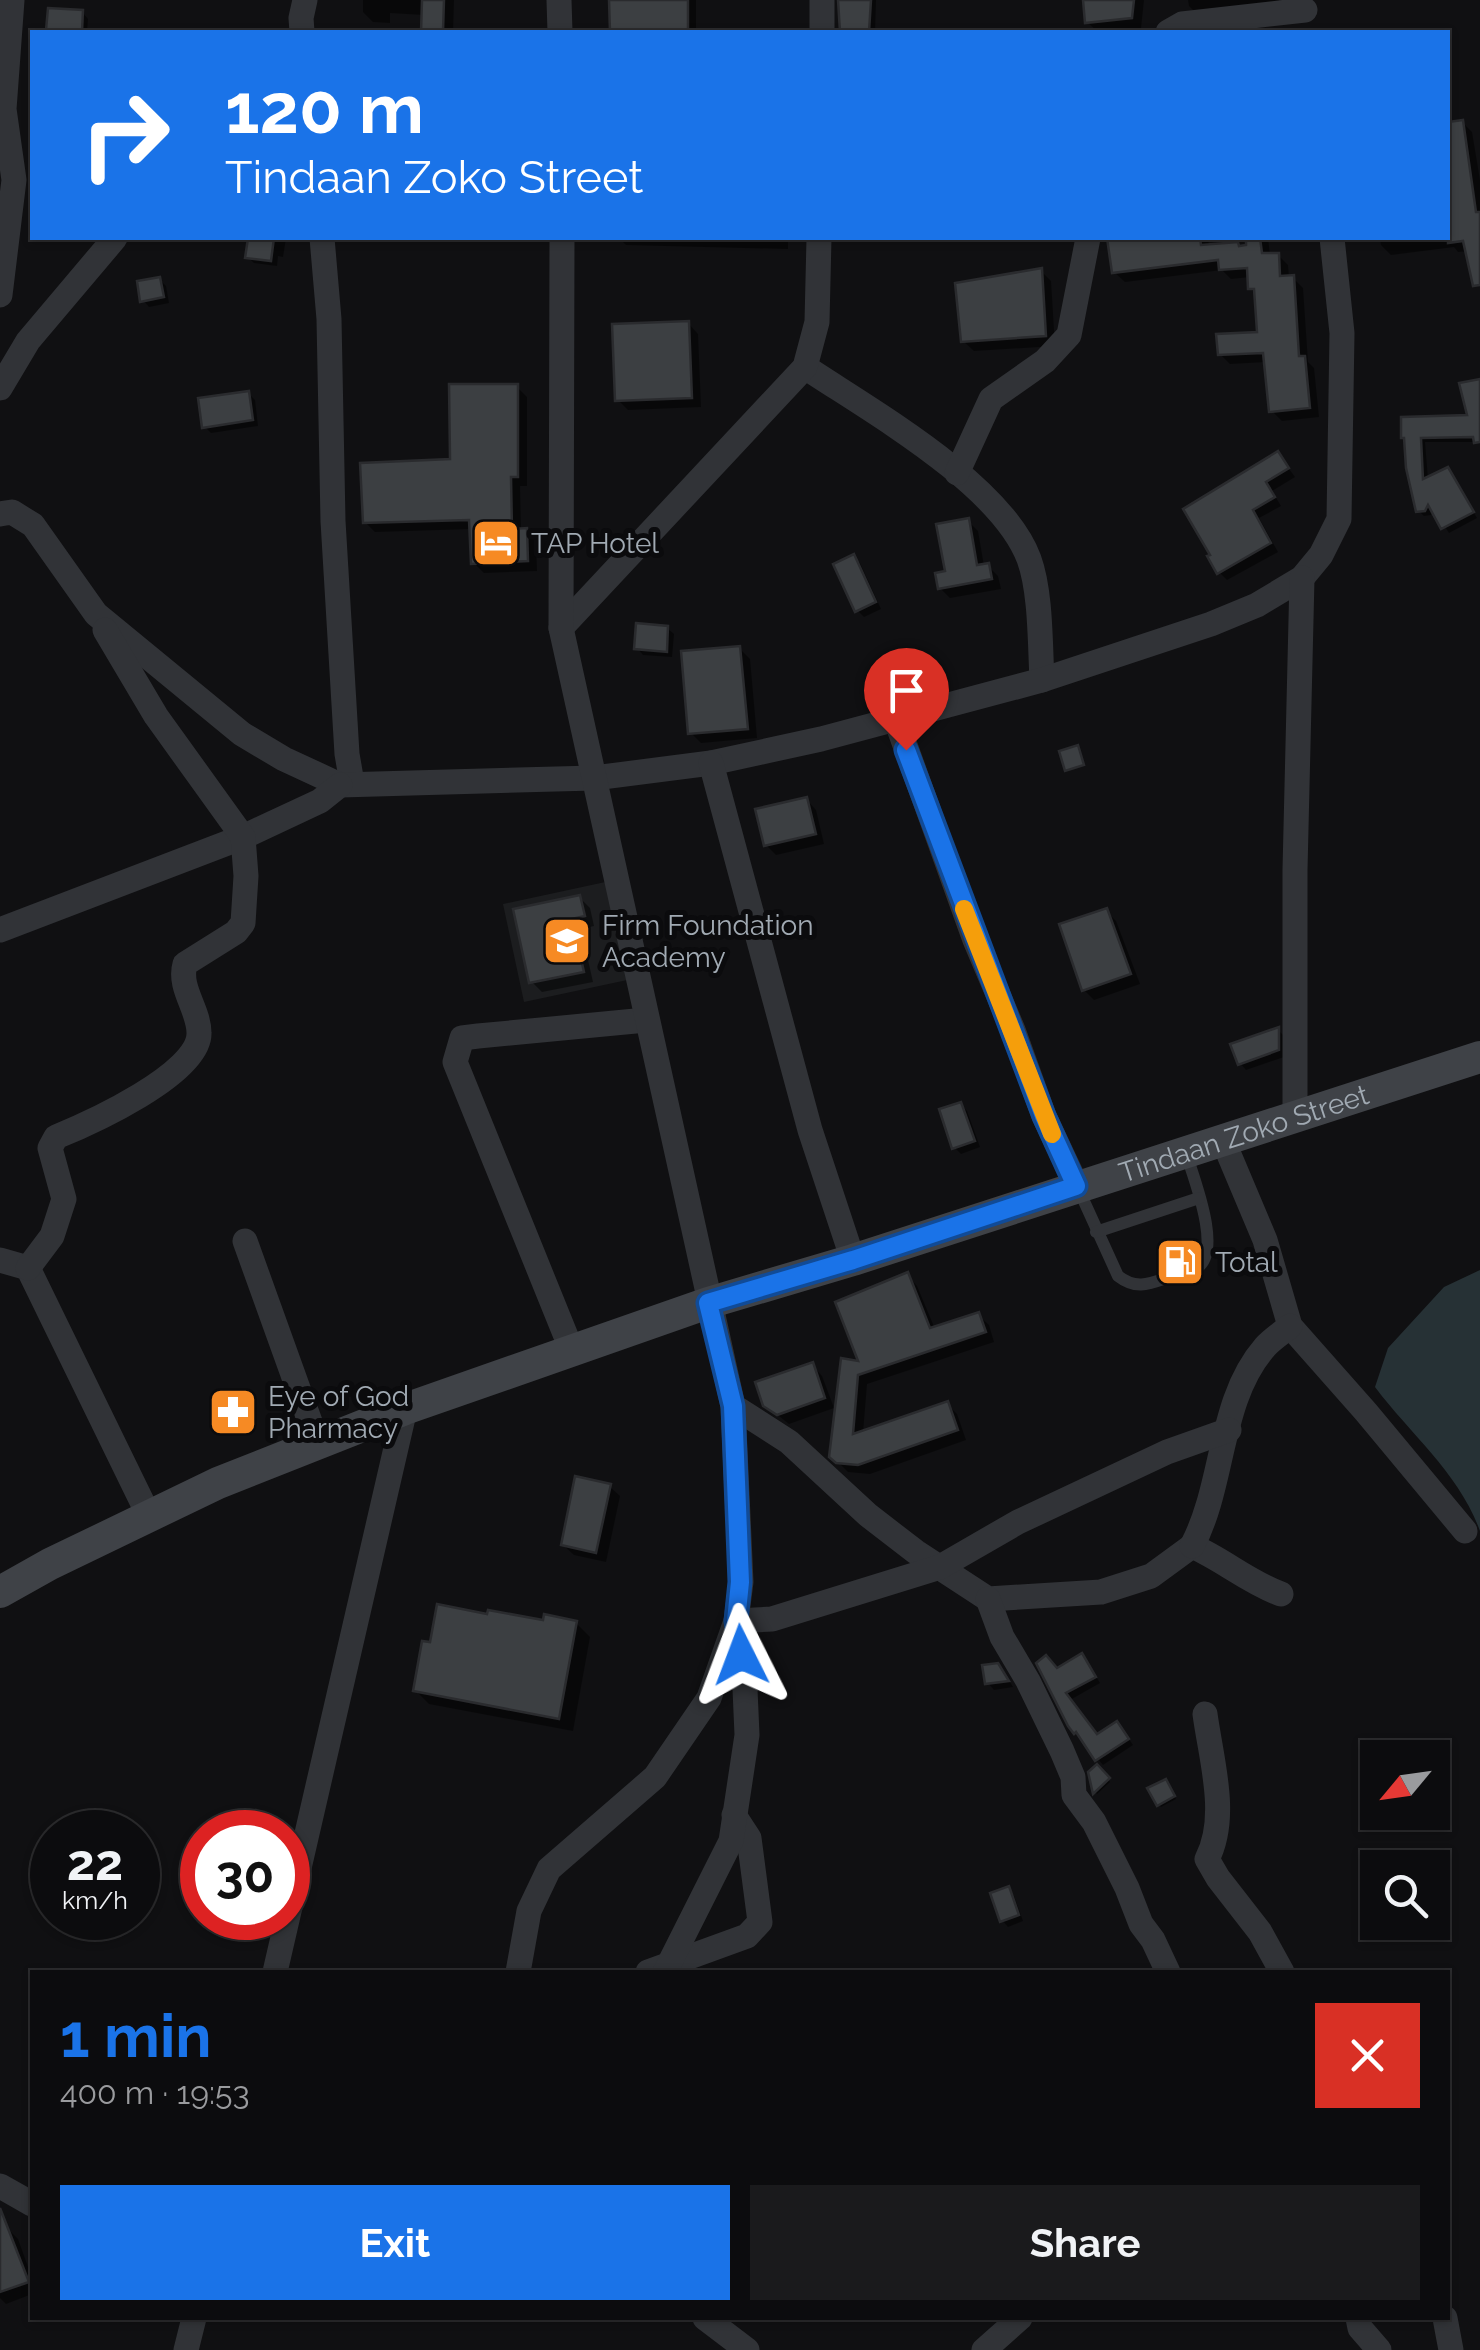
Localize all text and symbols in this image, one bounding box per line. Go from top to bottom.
text: 120 m [225,67,424,149]
icon: right [60,70,190,200]
text: Tindaan Zoko Street [225,151,643,204]
hotel icon: TAP Hotel [470,517,522,569]
place label: TAP Hotel [531,527,659,560]
pin [864,648,949,751]
icon: arrive [879,663,934,718]
place label: Firm Foundation Academy [602,909,814,974]
school or university icon: Firm Foundation Academy [541,915,593,967]
street label: Tindaan Zoko Street [1115,1078,1374,1190]
fuel station icon: Total [1154,1236,1206,1288]
place label: Total [1215,1246,1278,1279]
place label: Eye of God Pharmacy [268,1380,409,1445]
pharmacy icon: Eye of God Pharmacy [207,1386,259,1438]
position arrow [689,1603,793,1707]
north arrow [1360,1740,1450,1830]
map controls [1360,1740,1450,1940]
speed limit sign: 30 [180,1810,310,1940]
text: 22 [67,1833,123,1892]
button: search [1360,1850,1450,1940]
text: km/h [62,1885,128,1915]
text: 1 min [60,2001,211,2071]
button: close [1315,2003,1420,2108]
text: 400 m · 19:53 [60,2074,250,2111]
button: Exit [60,2185,730,2300]
button: Share [750,2185,1420,2300]

